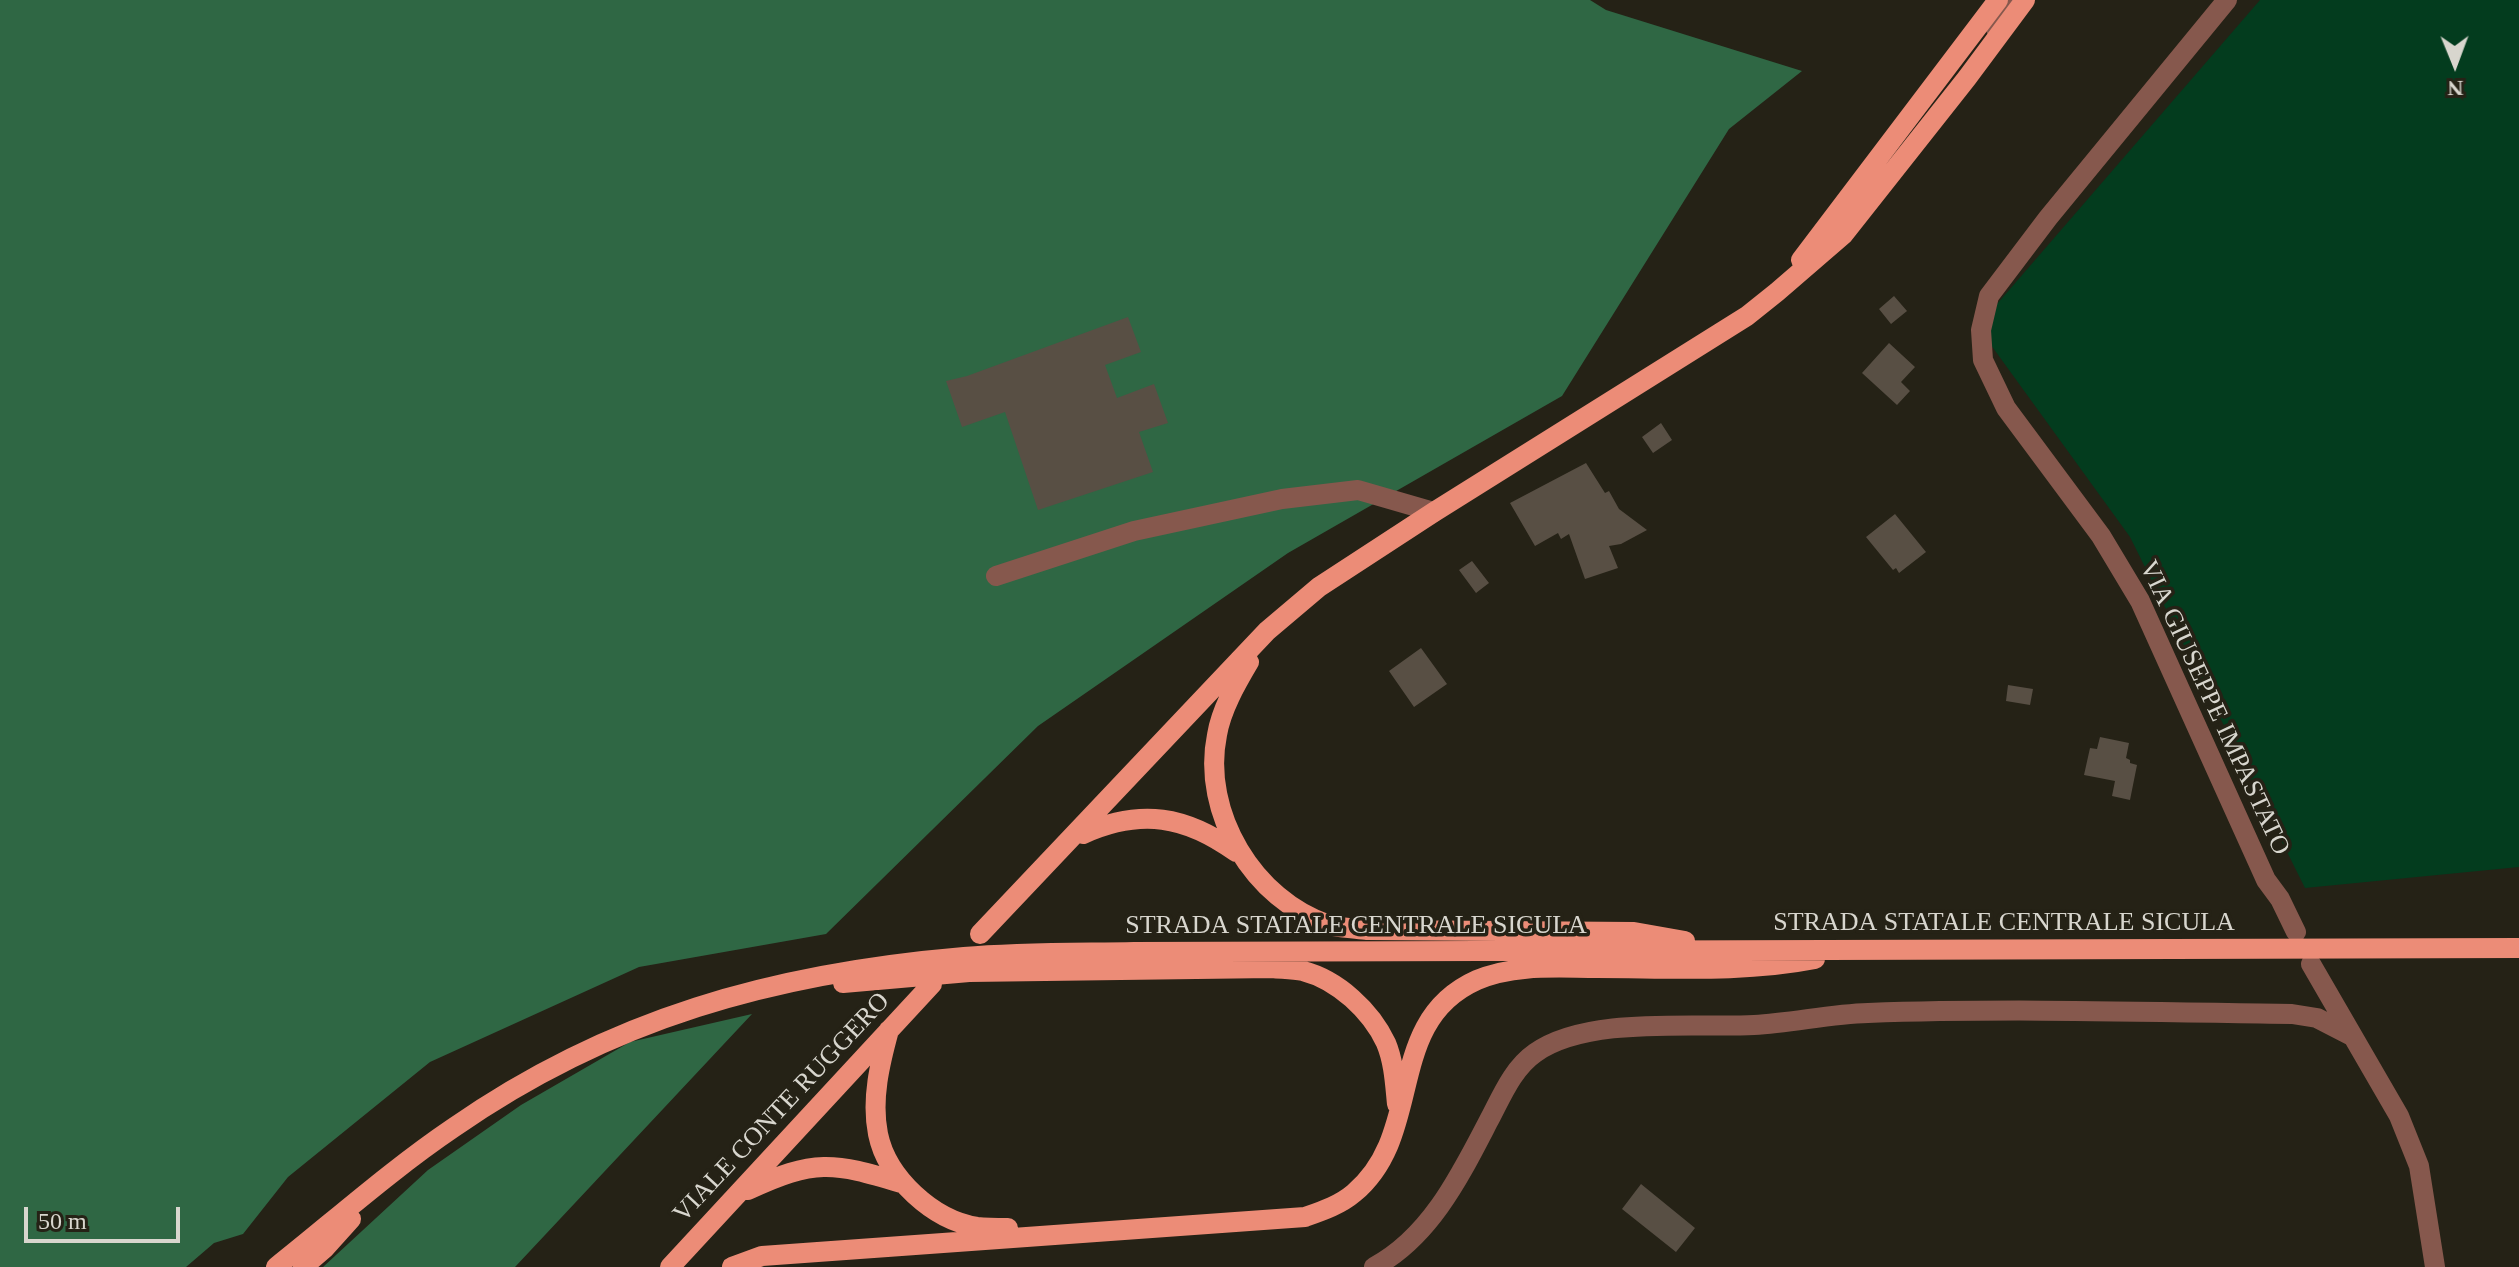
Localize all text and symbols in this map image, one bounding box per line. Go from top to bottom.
north arrow [2415,24,2495,104]
text: N [2447,76,2464,101]
street label: VIA GIUSEPPE IMPASTATO [2132,556,2296,860]
street label: STRADA STATALE CENTRALE SICULA [1773,907,2235,939]
street label: STRADA STATALE CENTRALE SICULA [1125,910,1587,942]
street label: VIALE CONTE RUGGERO [667,986,897,1230]
scale bar [28,1191,184,1241]
text: 50 m [38,1208,87,1234]

